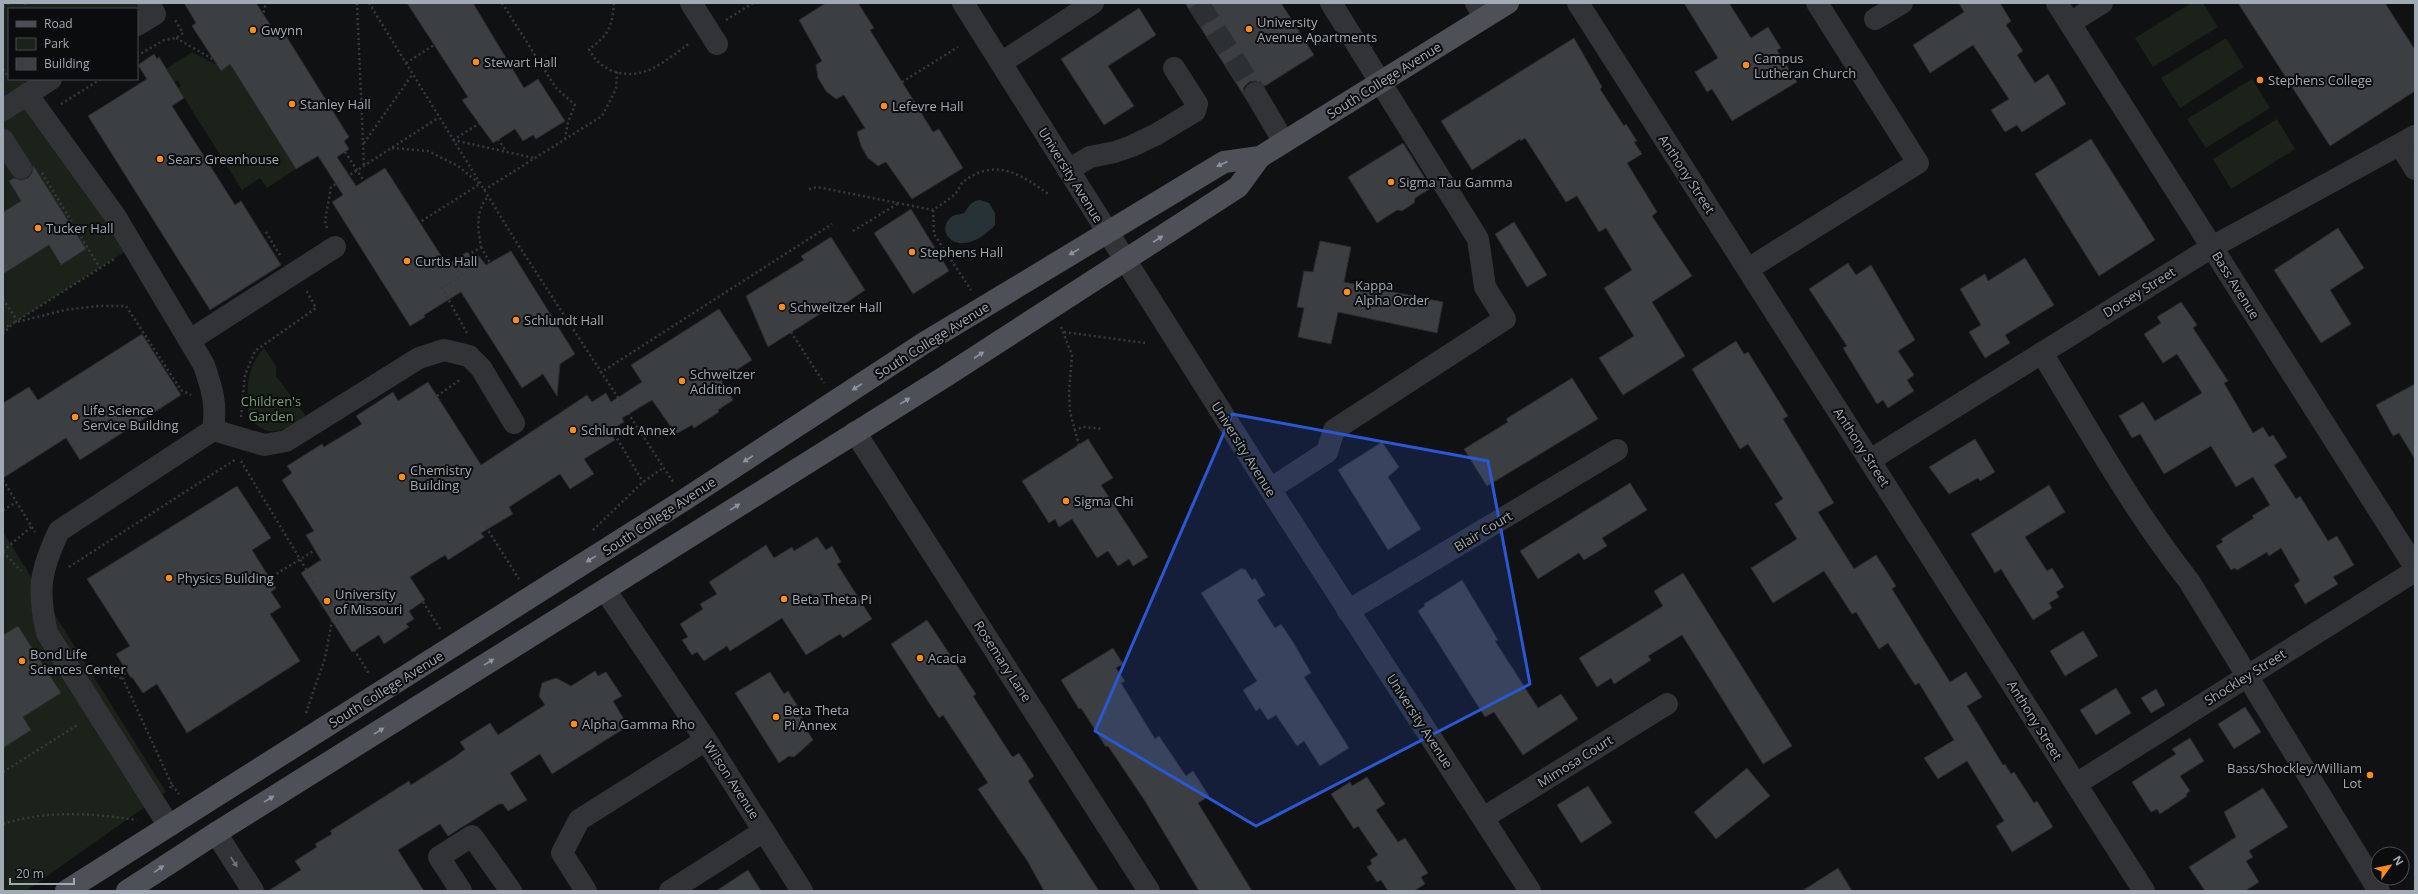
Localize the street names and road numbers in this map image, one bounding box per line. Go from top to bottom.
street label: South College Avenue [1323,37,1445,123]
street label: University Avenue [1034,124,1108,226]
street label: Anthony Street [1655,131,1719,217]
street label: Bass Avenue [2208,248,2264,322]
street label: Dorsey Street [2099,262,2179,321]
street label: South College Avenue [871,297,993,383]
street label: University Avenue [1207,398,1281,500]
street label: Anthony Street [1830,404,1894,490]
street label: South College Avenue [599,473,719,559]
street label: Blair Court [1451,506,1516,555]
street label: Rosemary Lane [970,617,1036,705]
street label: Shockley Street [2201,645,2289,709]
street label: South College Avenue [325,646,447,732]
street label: University Avenue [1383,670,1457,772]
street label: Anthony Street [2003,677,2067,764]
street label: Mimosa Court [1534,731,1616,791]
street label: Wilson Avenue [700,738,764,822]

